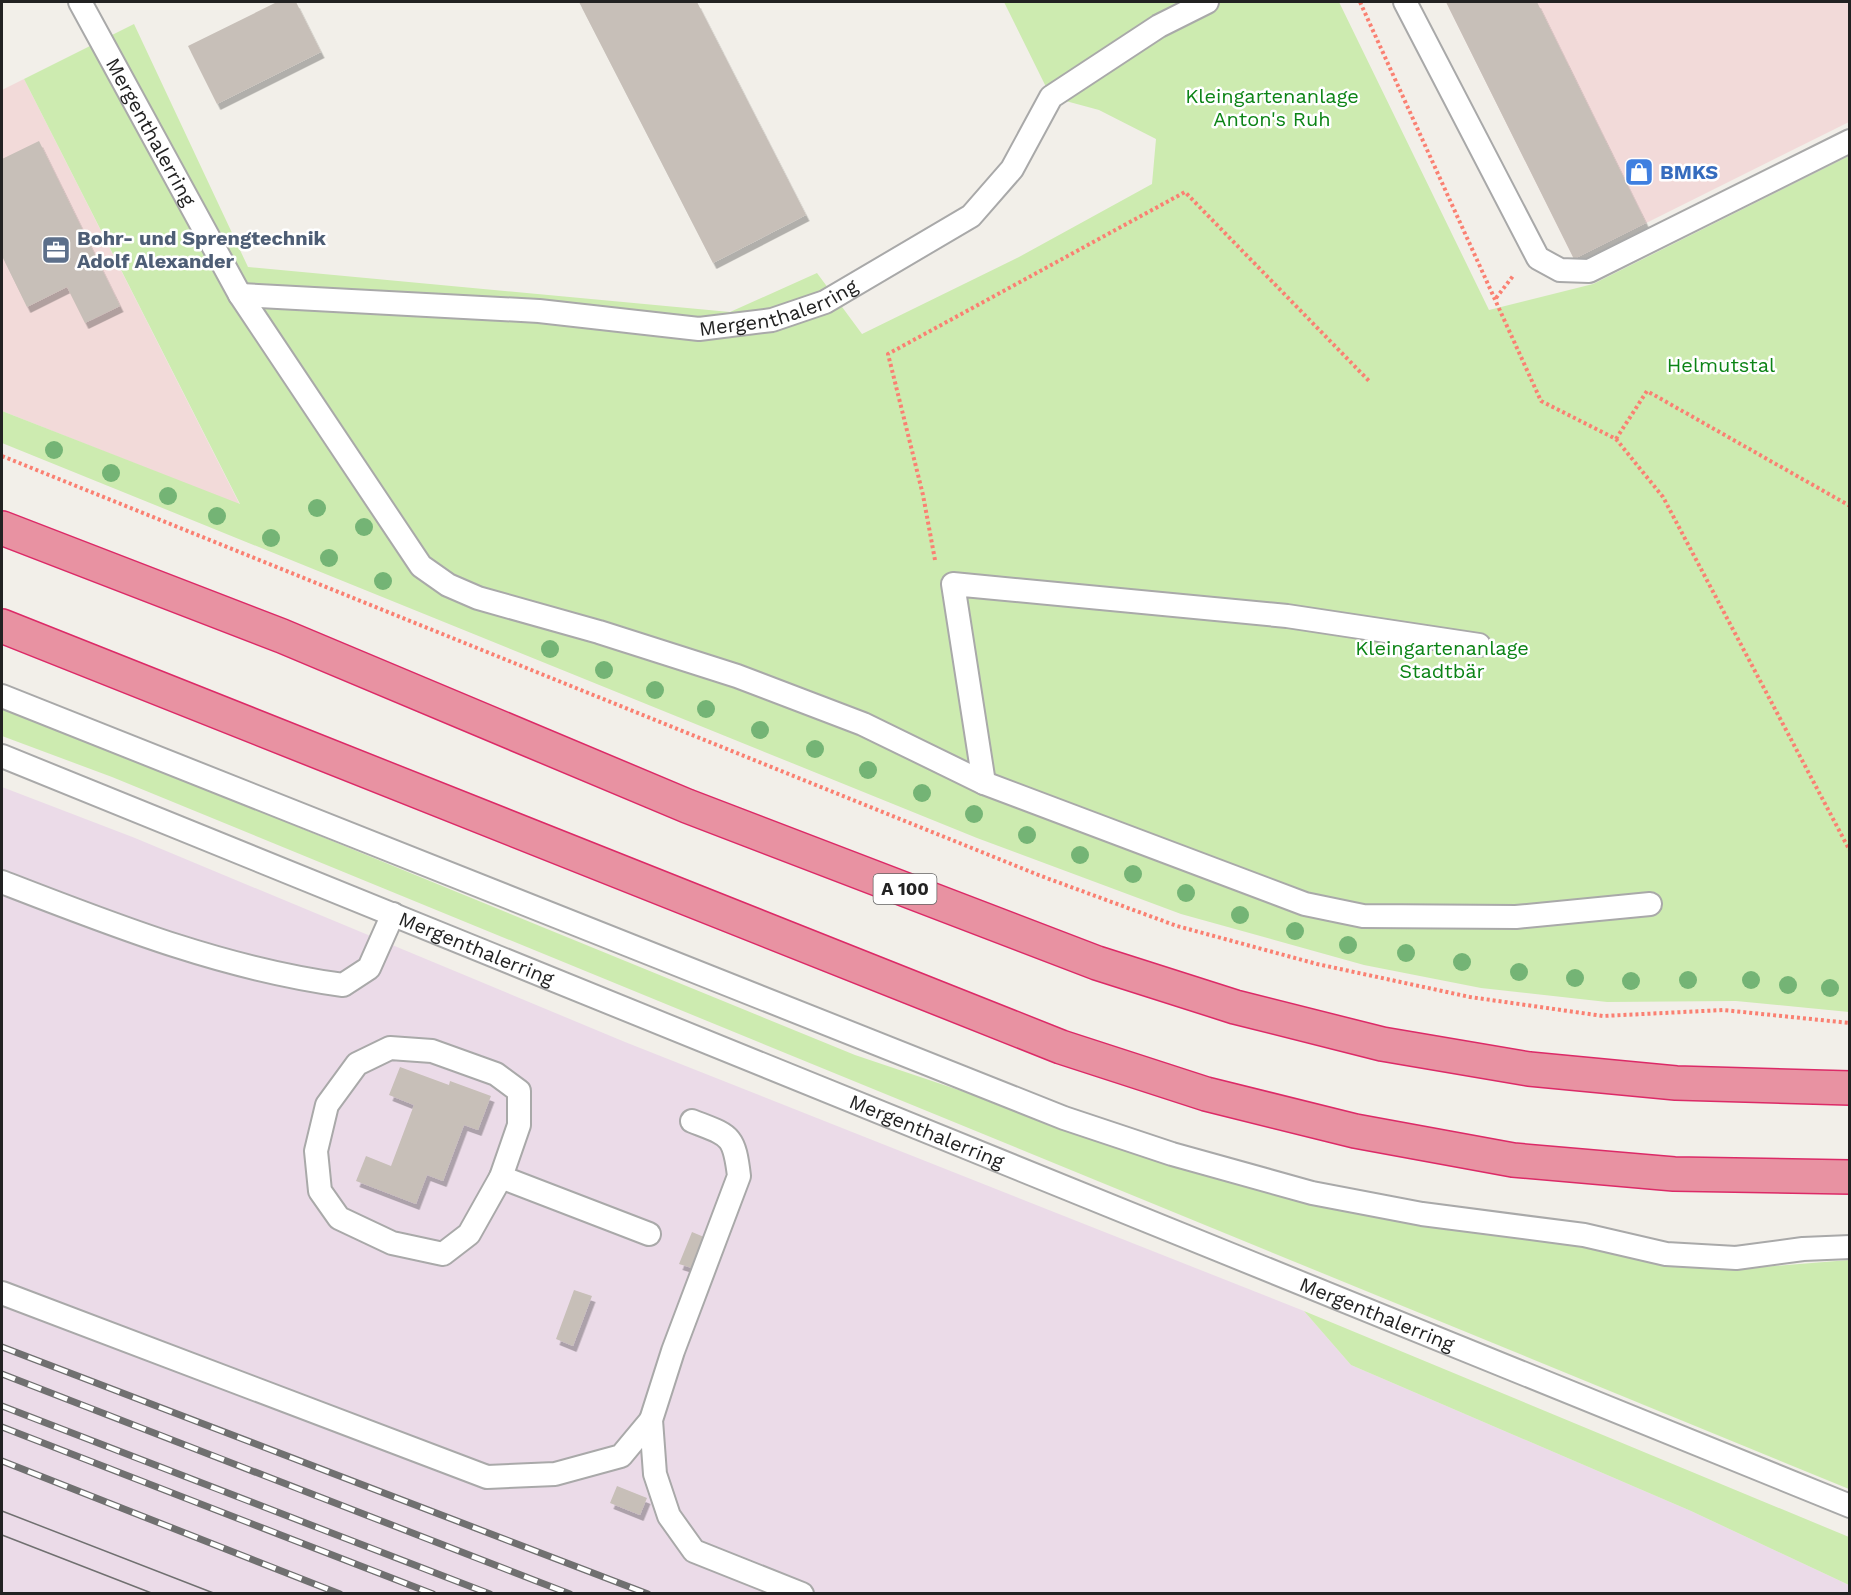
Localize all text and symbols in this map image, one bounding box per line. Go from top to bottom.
street label: Mergenthalerring [101,54,201,210]
park label: Kleingartenanlage Anton's Ruh [1185,84,1359,131]
shop icon: BMKS [1623,156,1655,188]
place label: BMKS [1660,160,1718,184]
place label: Bohr- und Sprengtechnik Adolf Alexander [77,226,326,273]
office icon: Bohr- und Sprengtechnik Adolf Alexander [40,234,72,266]
street label: Mergenthalerring [698,273,862,341]
park label: Helmutstal [1667,353,1775,377]
park label: Kleingartenanlage Stadtbär [1355,636,1529,683]
road number: A 100 [874,874,936,904]
street label: Mergenthalerring [395,906,558,991]
street label: Mergenthalerring [846,1089,1008,1174]
street label: Mergenthalerring [1296,1272,1458,1356]

